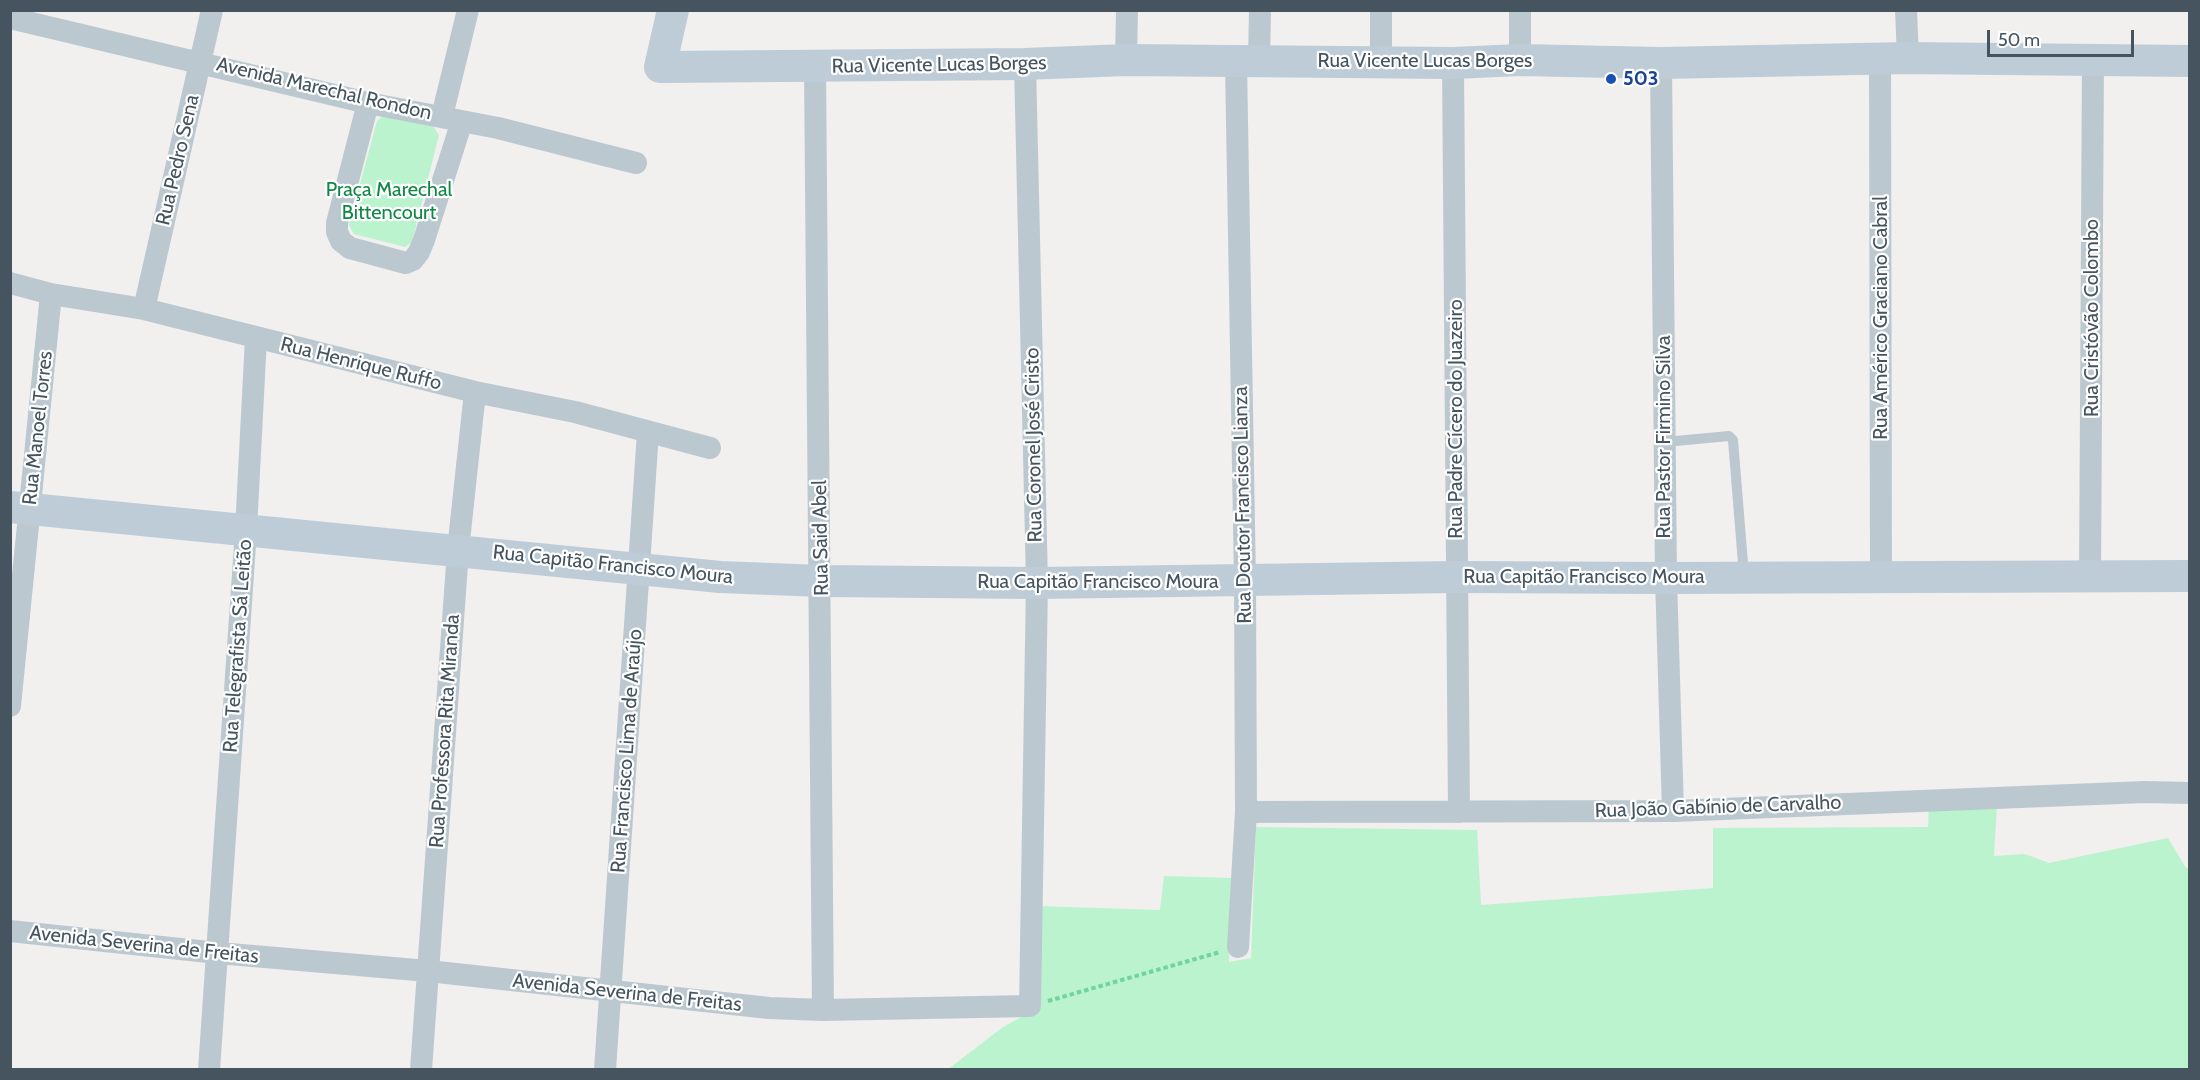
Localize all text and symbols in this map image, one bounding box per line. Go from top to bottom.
scale bar [1990,18,2137,56]
text: 50 m [1998,29,2040,51]
street label: Rua Vicente Lucas Borges [1318,49,1532,73]
street label: Rua Vicente Lucas Borges [831,51,1047,79]
street label: Avenida Marechal Rondon [214,53,434,125]
place label: 503 [1623,67,1659,91]
marker: 503 [1604,72,1618,86]
street label: Rua Pedro Sena [151,92,205,228]
park label: Praça Marechal Bittencourt [326,178,452,225]
street label: Rua Américo Graciano Cabral [1869,196,1893,440]
street label: Rua Cristóvão Colombo [2080,219,2104,417]
street label: Rua Padre Cícero do Juazeiro [1444,299,1468,539]
street label: Rua Henrique Ruffo [278,332,444,396]
street label: Rua Pastor Firmino Silva [1652,336,1676,538]
street label: Rua Coronel José Cristo [1020,347,1048,543]
street label: Rua Manoel Torres [18,350,58,506]
street label: Rua Doutor Francisco Lianza [1229,386,1257,624]
street label: Rua Said Abel [808,480,834,596]
street label: Rua Telegrafista Sá Leitão [219,539,257,753]
street label: Rua Capitão Francisco Moura [492,540,734,590]
street label: Rua Capitão Francisco Moura [1463,565,1705,589]
street label: Rua Capitão Francisco Moura [977,570,1219,594]
street label: Rua Professora Rita Miranda [425,613,465,849]
street label: Rua Francisco Lima de Araújo [607,628,647,874]
street label: Rua João Gabínio de Carvalho [1594,791,1842,823]
street label: Avenida Severina de Freitas [28,921,260,969]
street label: Avenida Severina de Freitas [511,969,743,1017]

